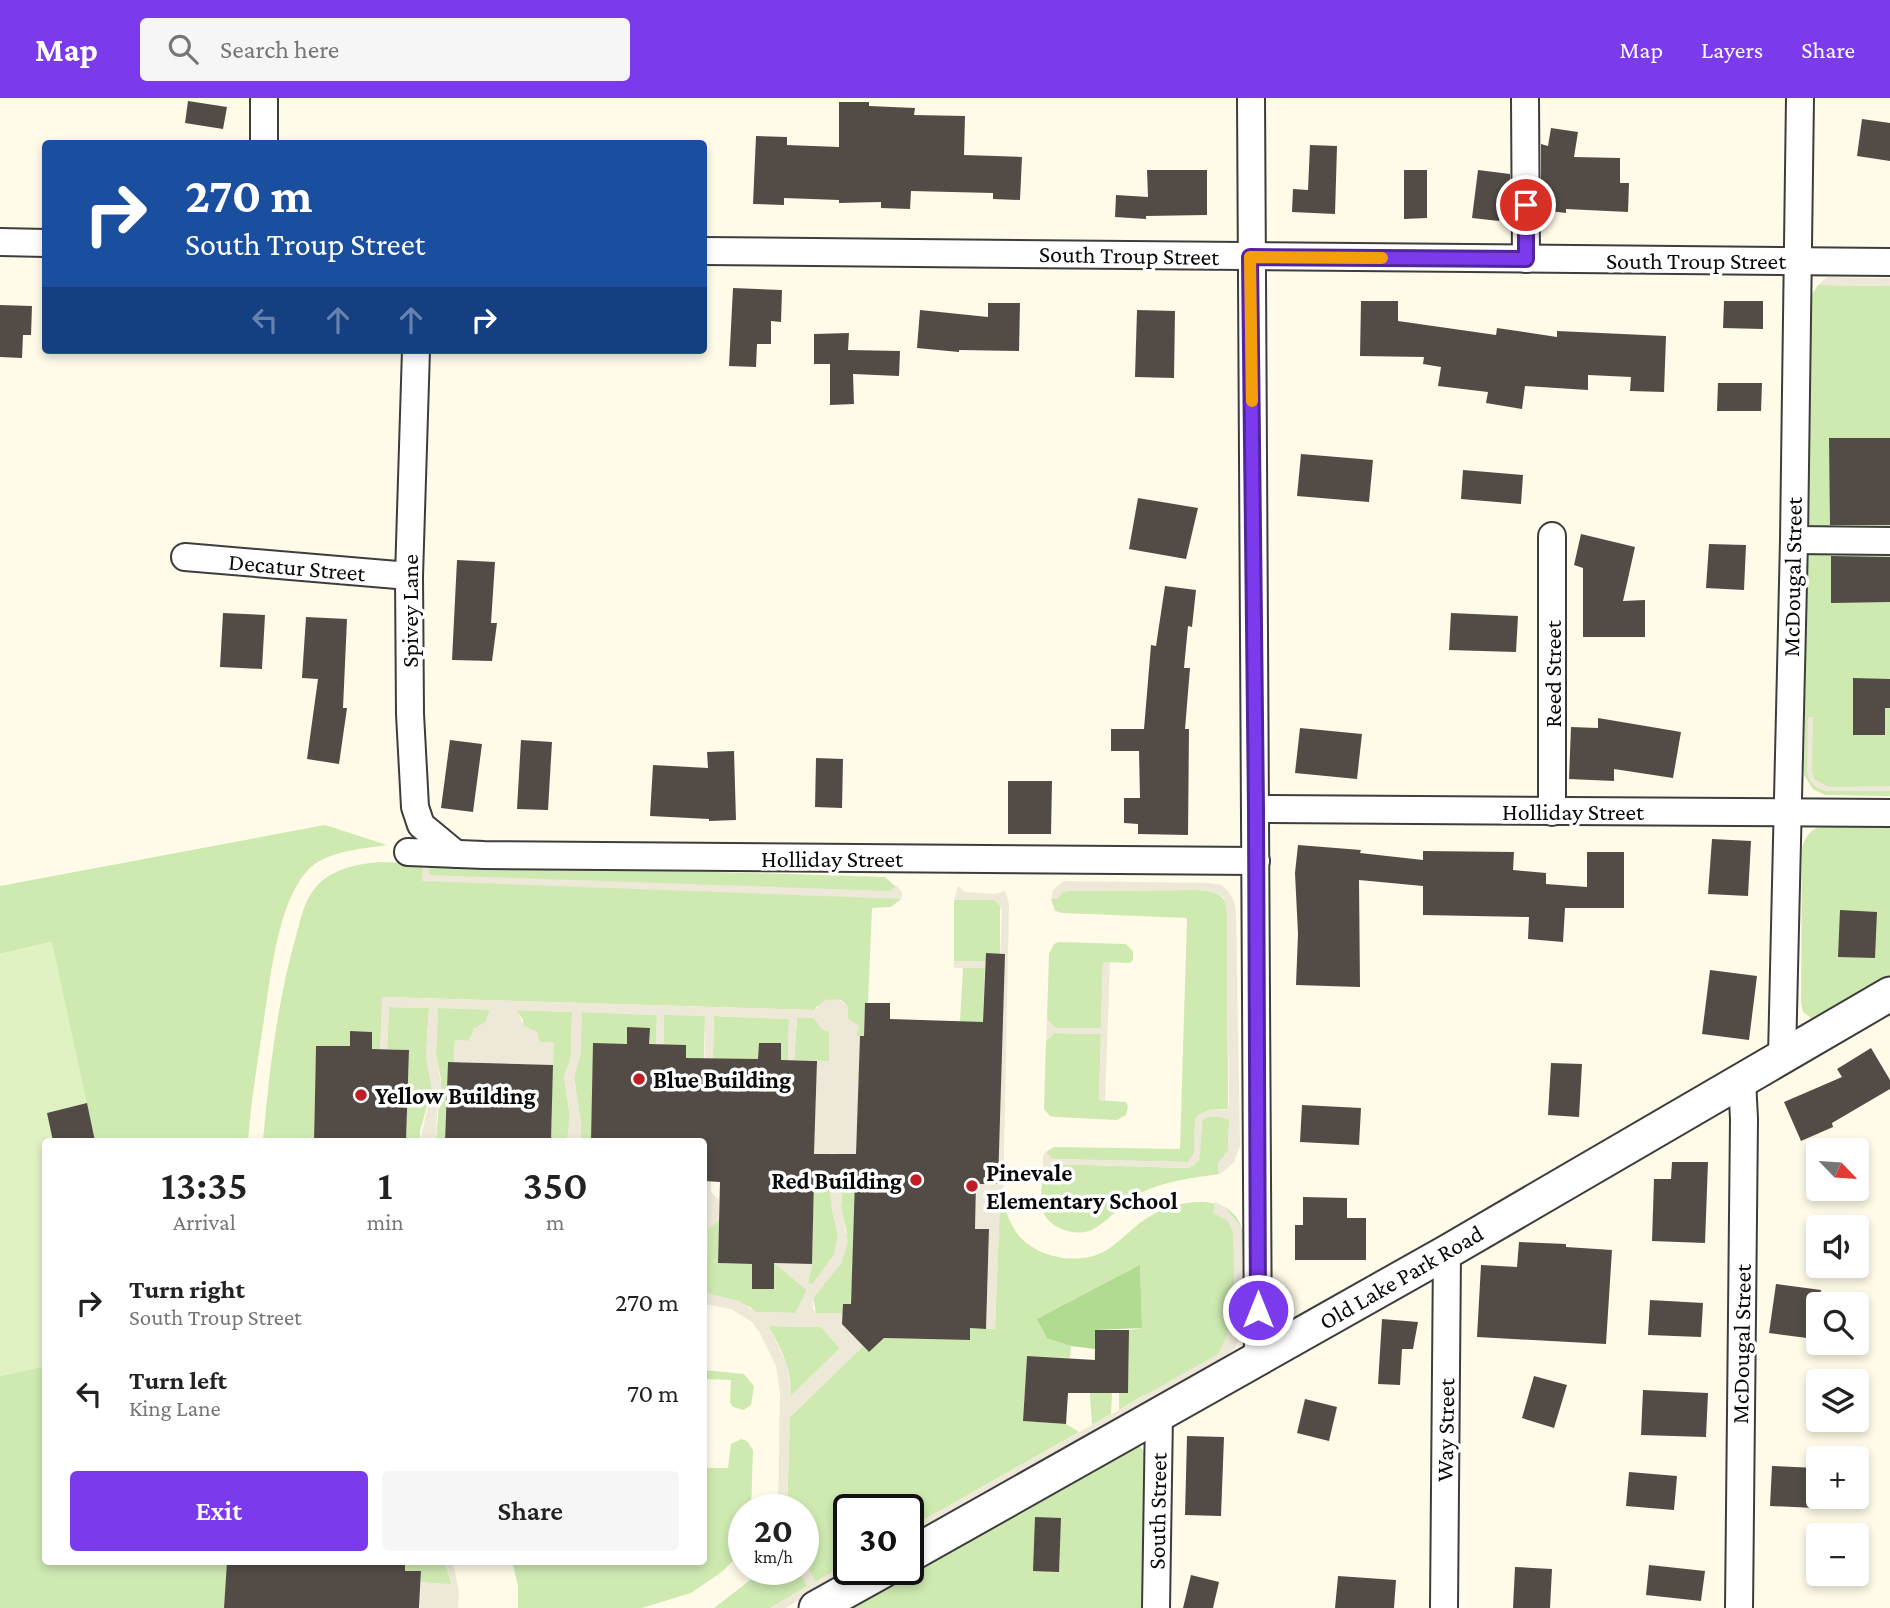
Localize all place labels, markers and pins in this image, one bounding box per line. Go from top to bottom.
pin [1496,175,1556,235]
place label: Blue Building [653,1066,791,1093]
marker: Blue Building [631,1071,647,1087]
place label: Yellow Building [375,1082,536,1109]
marker: Yellow Building [353,1087,369,1103]
place label: Pinevale Elementary School [986,1159,1178,1214]
place label: Red Building [771,1167,902,1194]
marker: Red Building [908,1172,924,1188]
marker: Pinevale Elementary School [964,1178,980,1194]

